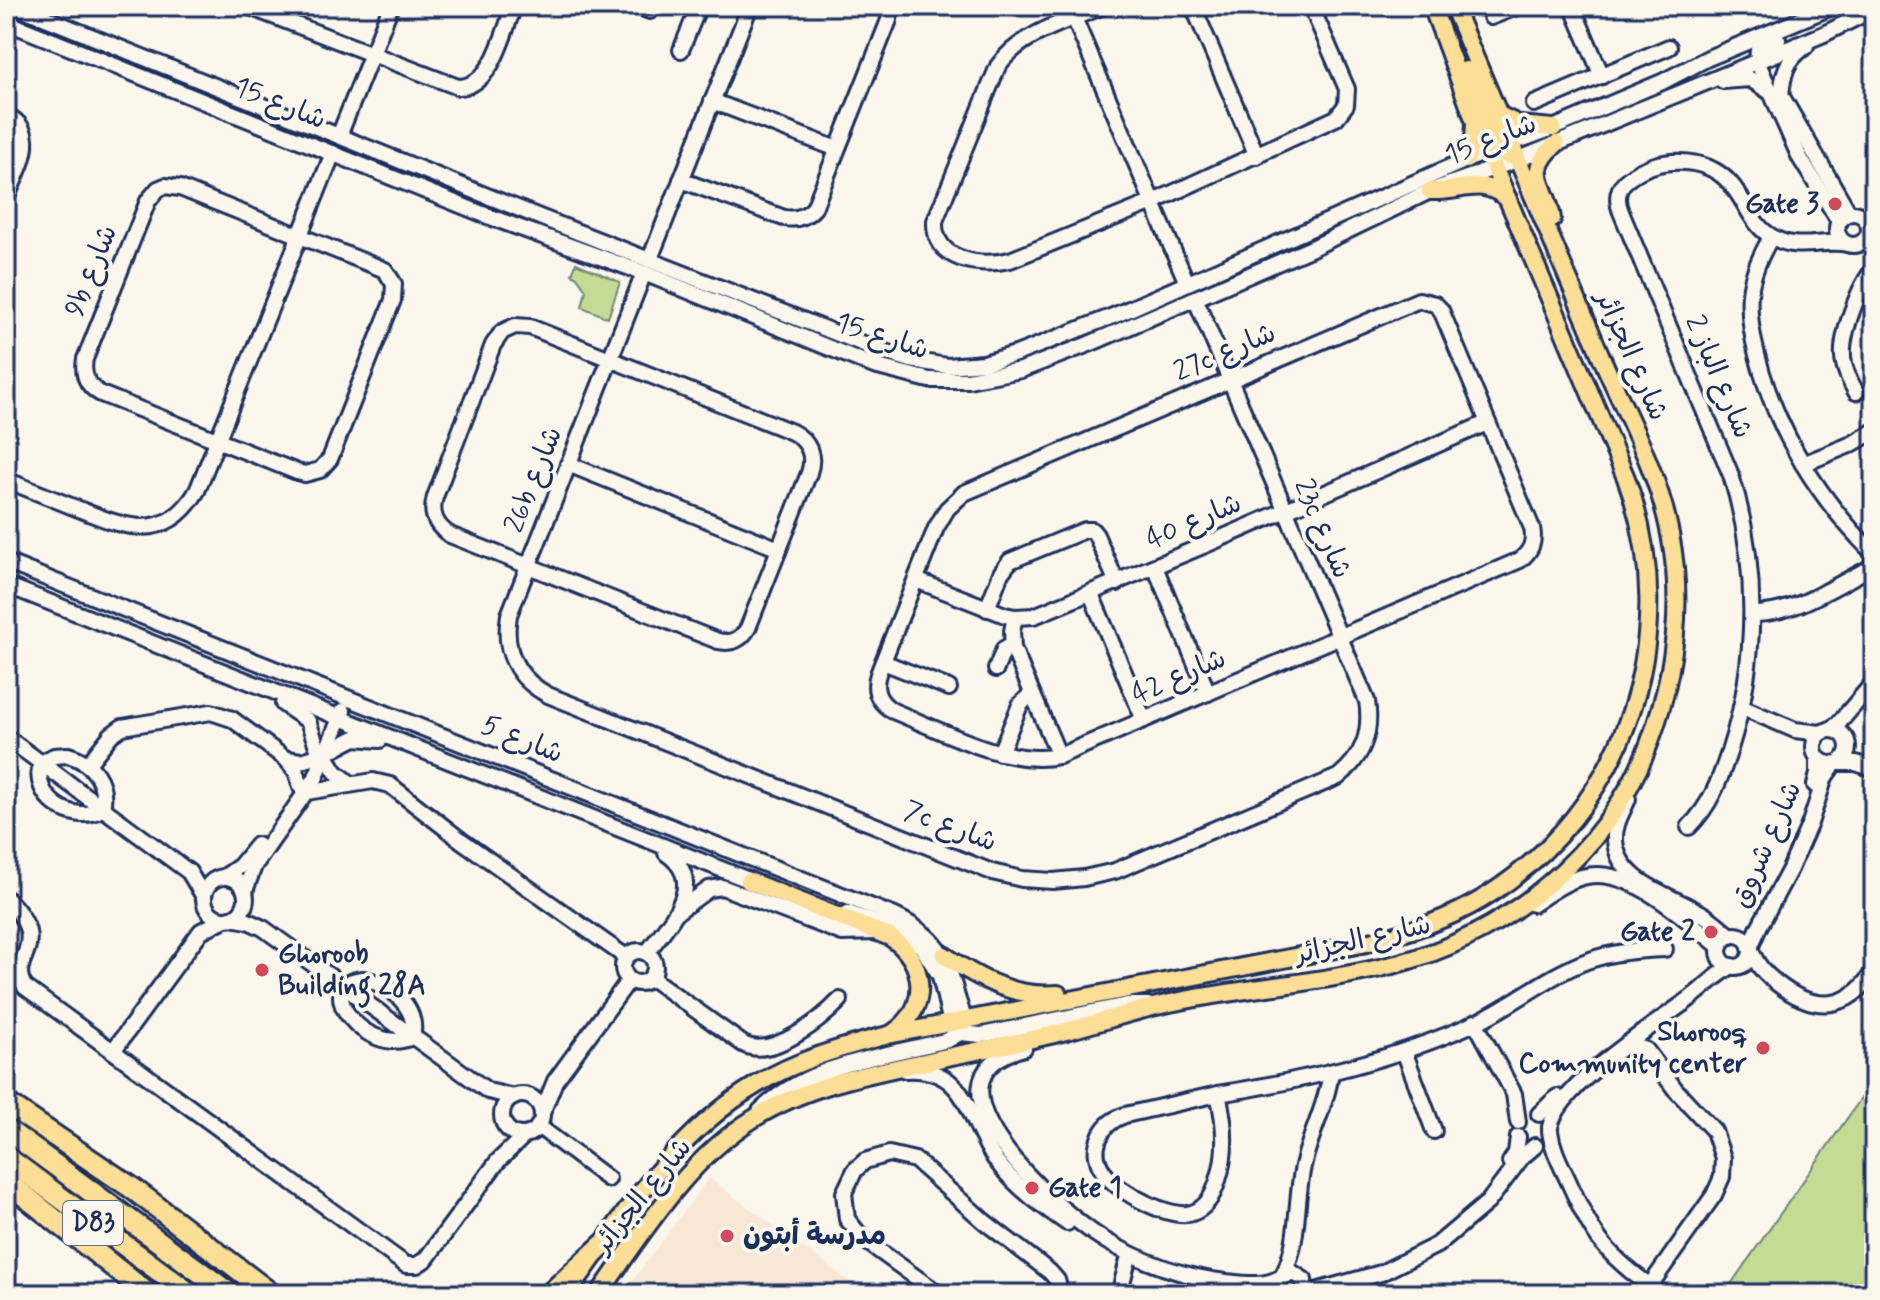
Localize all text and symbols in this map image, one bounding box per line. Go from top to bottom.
street label: شارع 15 [229,69,331,139]
street label: شارع 15 [1440,106,1542,174]
place label: Gate 3 [1745,186,1819,223]
marker: Gate 3 [1826,195,1844,213]
street label: 9b شارع [57,220,127,322]
street label: شارع الجزائر [1585,283,1676,427]
street label: شارع 15 [831,305,933,369]
street label: شارع الباز 2 [1675,310,1761,444]
street label: 27c شارع [1168,315,1282,391]
street label: 26b شارع [496,422,572,538]
street label: 23c شارع [1284,473,1360,585]
street label: شارع 40 [1141,485,1247,559]
street label: شارع 42 [1126,641,1232,713]
street label: شارع 5 [476,707,568,773]
street label: شارع شروق [1723,776,1811,914]
street label: 7c شارع [898,792,1002,862]
street label: شارع الجزائر [1290,906,1435,974]
place label: Gate 2 [1620,914,1695,951]
marker: Gate 2 [1702,923,1720,941]
place label: Ghoroob Building 28A [278,936,426,1008]
marker: Ghoroob Building 28A [253,961,271,979]
place label: Shorooq Community center [1518,1014,1747,1083]
marker: Shorooq Community center [1754,1039,1772,1057]
street label: شارع الجزائر [584,1131,701,1263]
place label: Gate 1 [1048,1170,1122,1207]
marker: Gate 1 [1023,1179,1041,1197]
road number: D83 [63,1201,123,1245]
place label: مدرسة أبتون [743,1217,886,1255]
marker: مدرسة أبتون [718,1227,736,1245]

